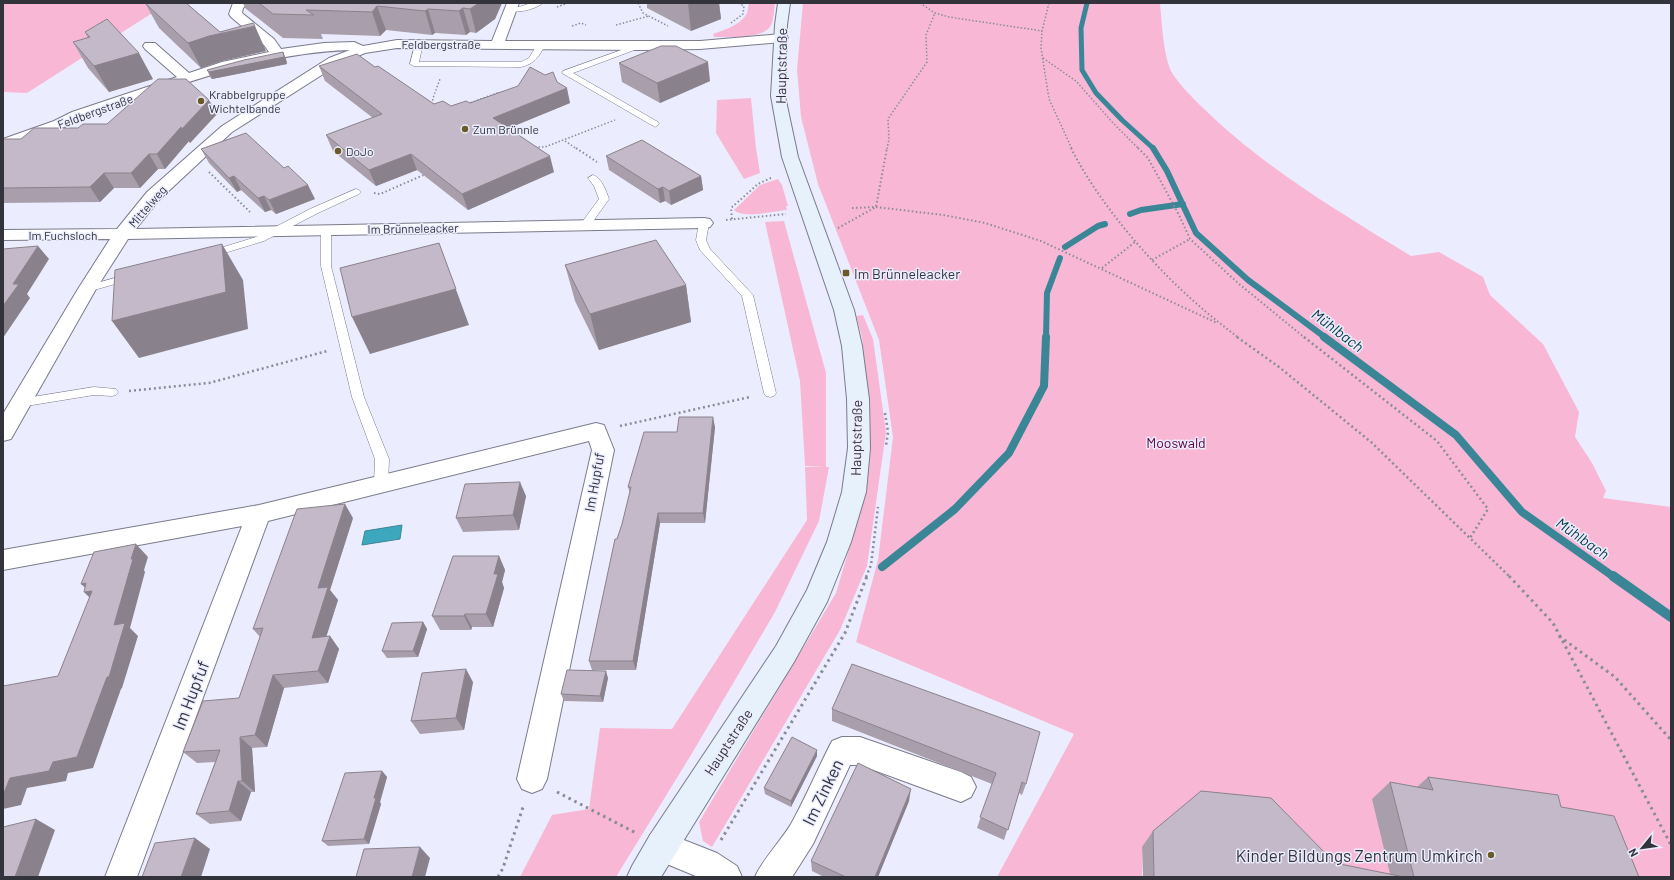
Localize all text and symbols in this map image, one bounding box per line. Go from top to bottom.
street label: Hauptstraße [772,28,790,104]
street label: Feldbergstraße [401,37,481,51]
place label: Krabbelgruppe Wichtelbande [209,87,286,115]
street label: Feldbergstraße [55,91,135,131]
marker: Krabbelgruppe Wichtelbande [196,96,206,106]
place label: Zum Brünnle [473,122,539,136]
marker: Zum Brünnle [460,124,470,134]
place label: DoJo [346,144,373,158]
marker: DoJo [333,146,343,156]
street label: Mittelweg [125,182,169,230]
street label: Im Brünneleacker [367,220,459,236]
street label: Im Fuchsloch [29,228,98,242]
place label: Im Brünneleacker [854,265,960,282]
marker: Im Brünneleacker [841,268,851,278]
water label: Mühlbach [1308,305,1368,356]
street label: Hauptstraße [847,400,865,476]
park label: Mooswald [1146,434,1206,451]
street label: Im Hupfuf [580,451,608,513]
water label: Mühlbach [1553,513,1613,563]
street label: Im Hupfuf [168,657,212,733]
street label: Hauptstraße [700,706,756,778]
street label: Im Zinken [797,756,847,828]
north arrow [1622,828,1662,868]
place label: Kinder Bildungs Zentrum Umkirch [1236,845,1483,865]
text: N [1625,847,1640,859]
marker: Kinder Bildungs Zentrum Umkirch [1486,850,1496,860]

